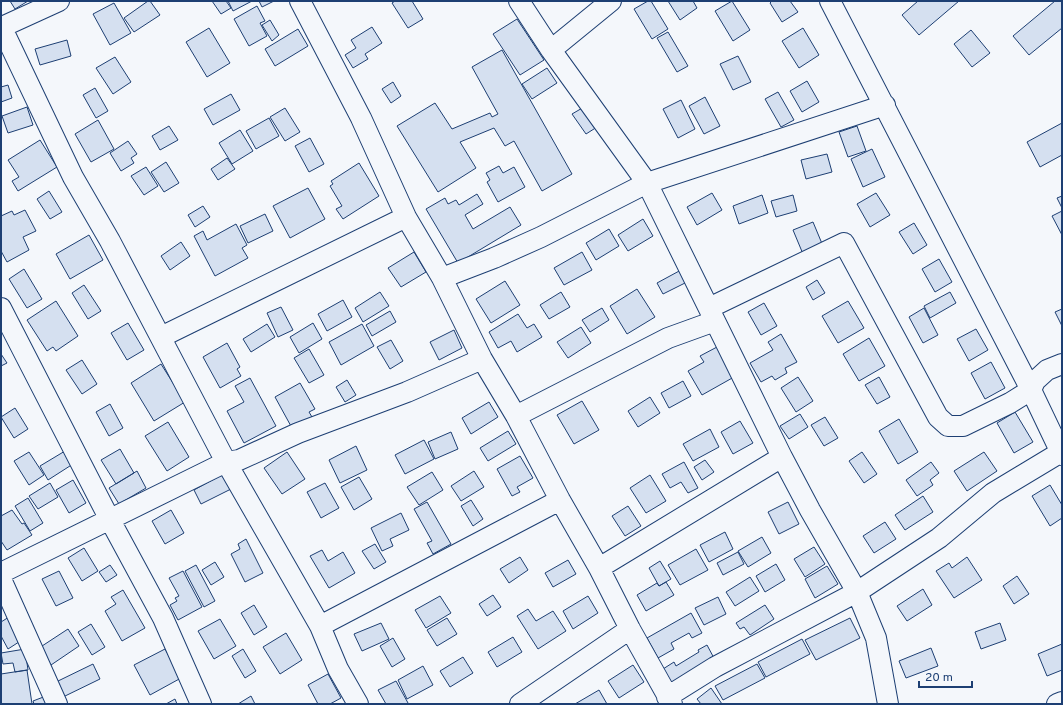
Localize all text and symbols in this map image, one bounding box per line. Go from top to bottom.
scale bar [919,663,972,689]
text: 20 m [925,670,953,686]

